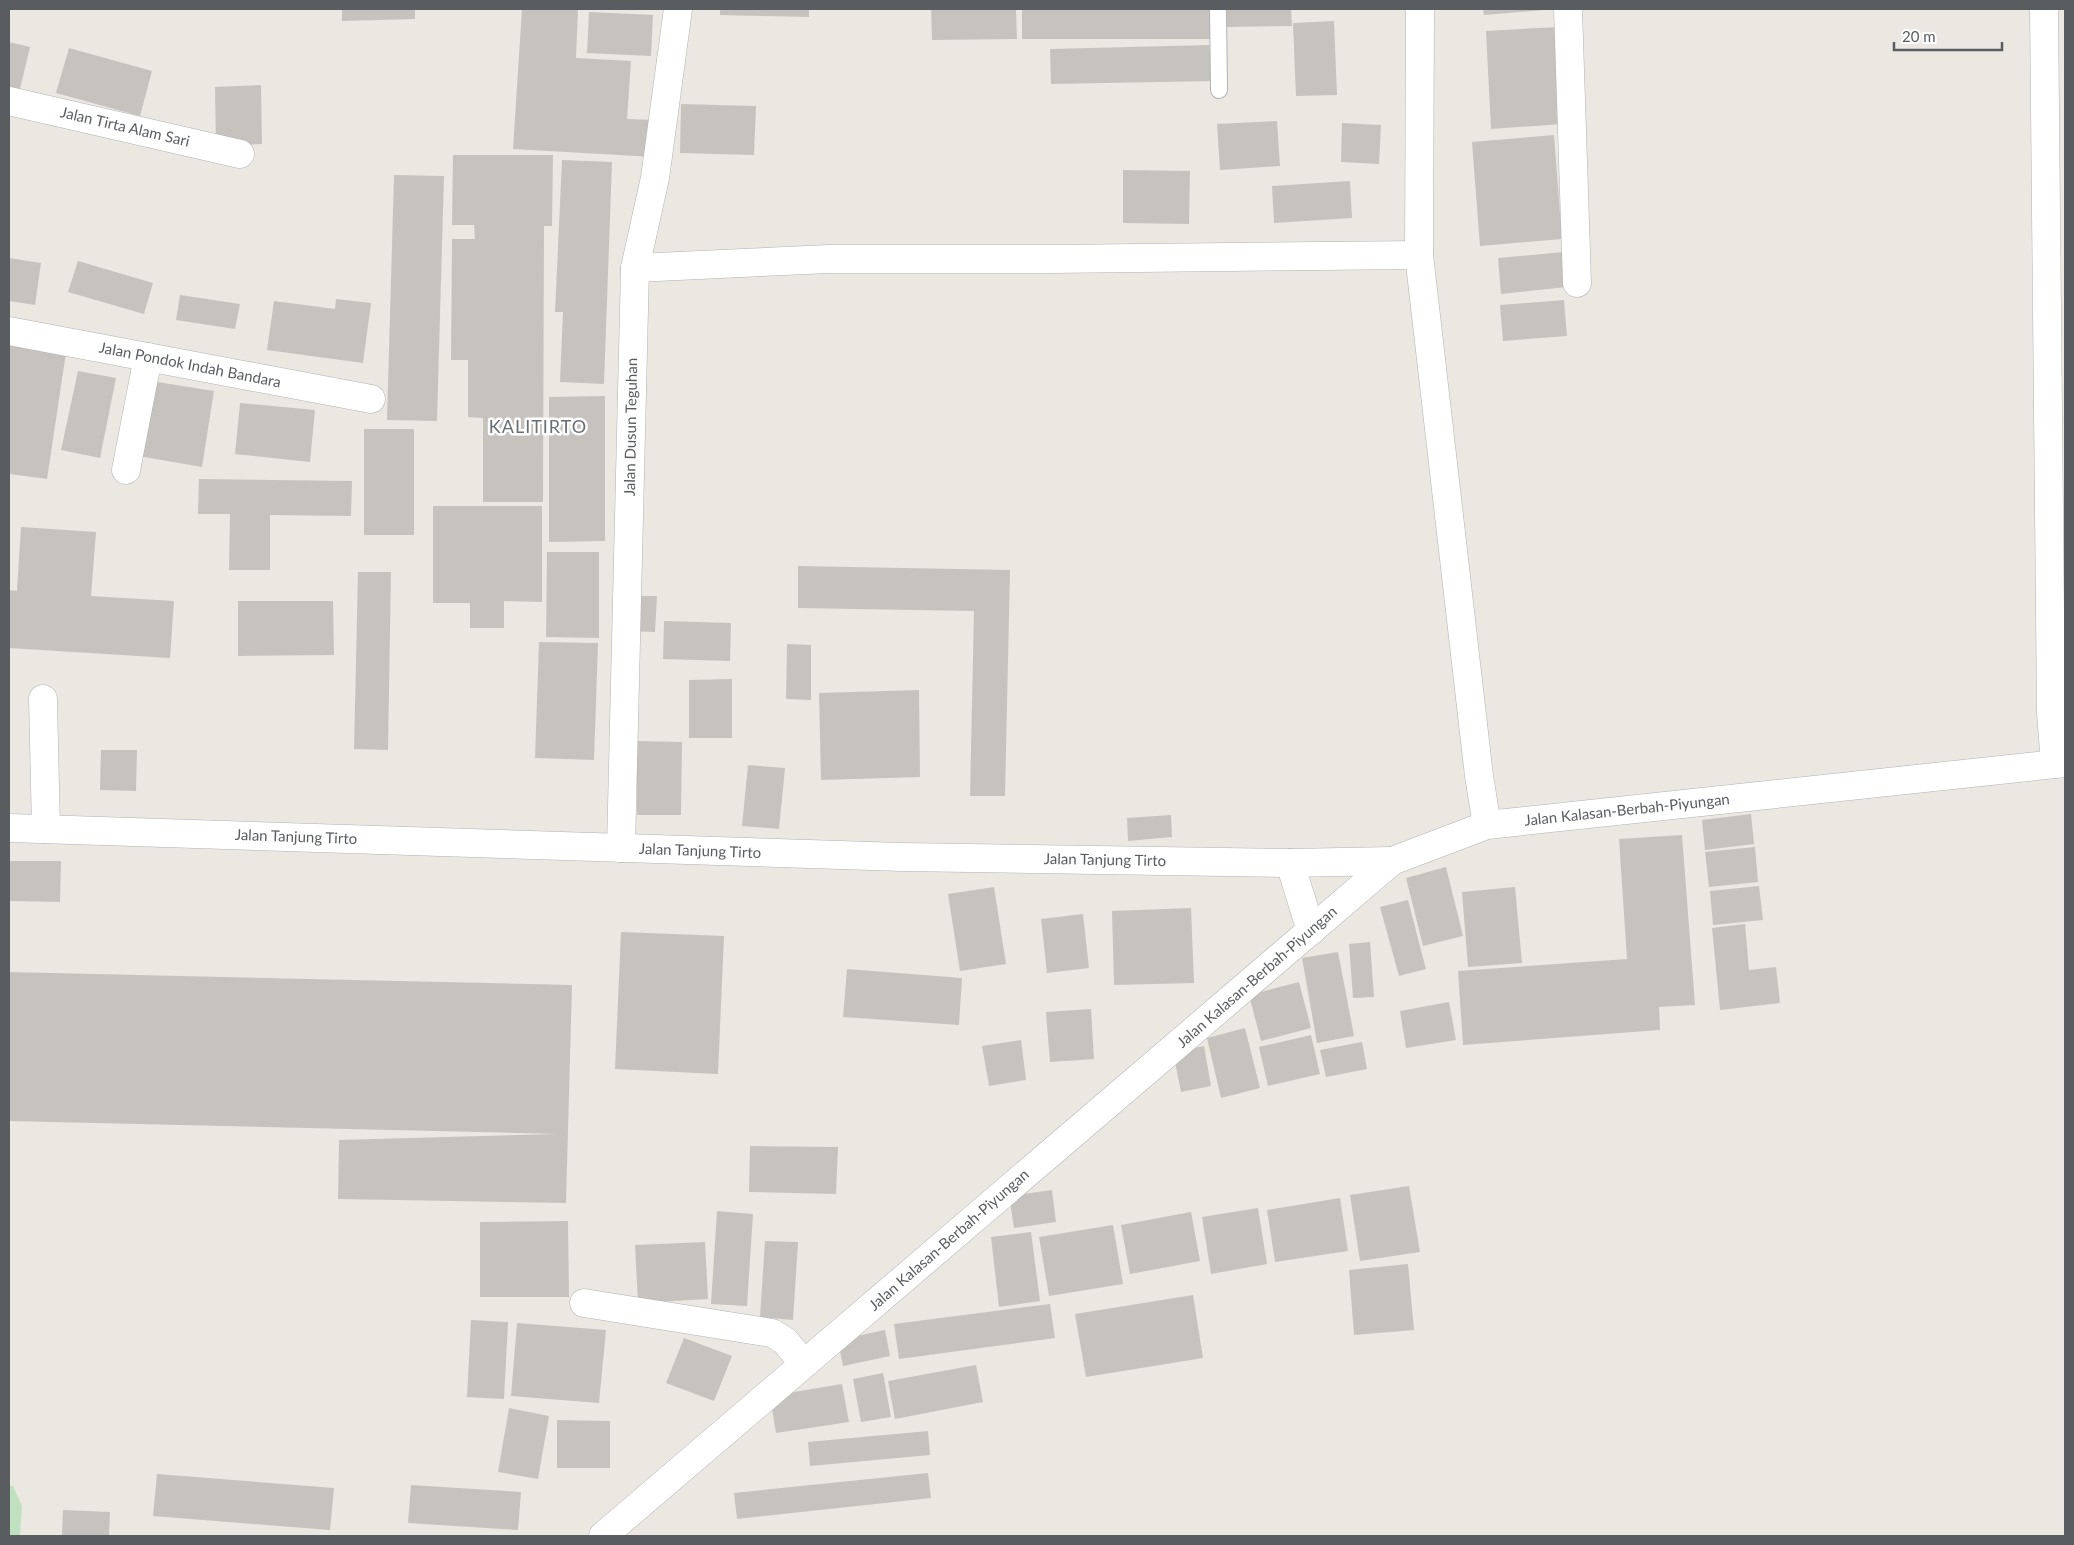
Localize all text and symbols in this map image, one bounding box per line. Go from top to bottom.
scale bar [1894,20,2002,52]
text: 20 m [1902,27,1936,45]
street label: Jalan Tirta Alam Sari [59,102,192,150]
street label: Jalan Pondok Indah Bandara [98,338,283,391]
street label: Jalan Dusun Teguhan [620,358,640,496]
district label: KALITIRTO [489,415,587,437]
street label: Jalan Kalasan-Berbah-Piyungan [1523,789,1730,829]
street label: Jalan Tanjung Tirto [235,825,358,847]
street label: Jalan Tanjung Tirto [639,839,762,861]
street label: Jalan Tanjung Tirto [1044,849,1166,869]
street label: Jalan Kalasan-Berbah-Piyungan [1173,902,1340,1051]
street label: Jalan Kalasan-Berbah-Piyungan [865,1165,1032,1314]

